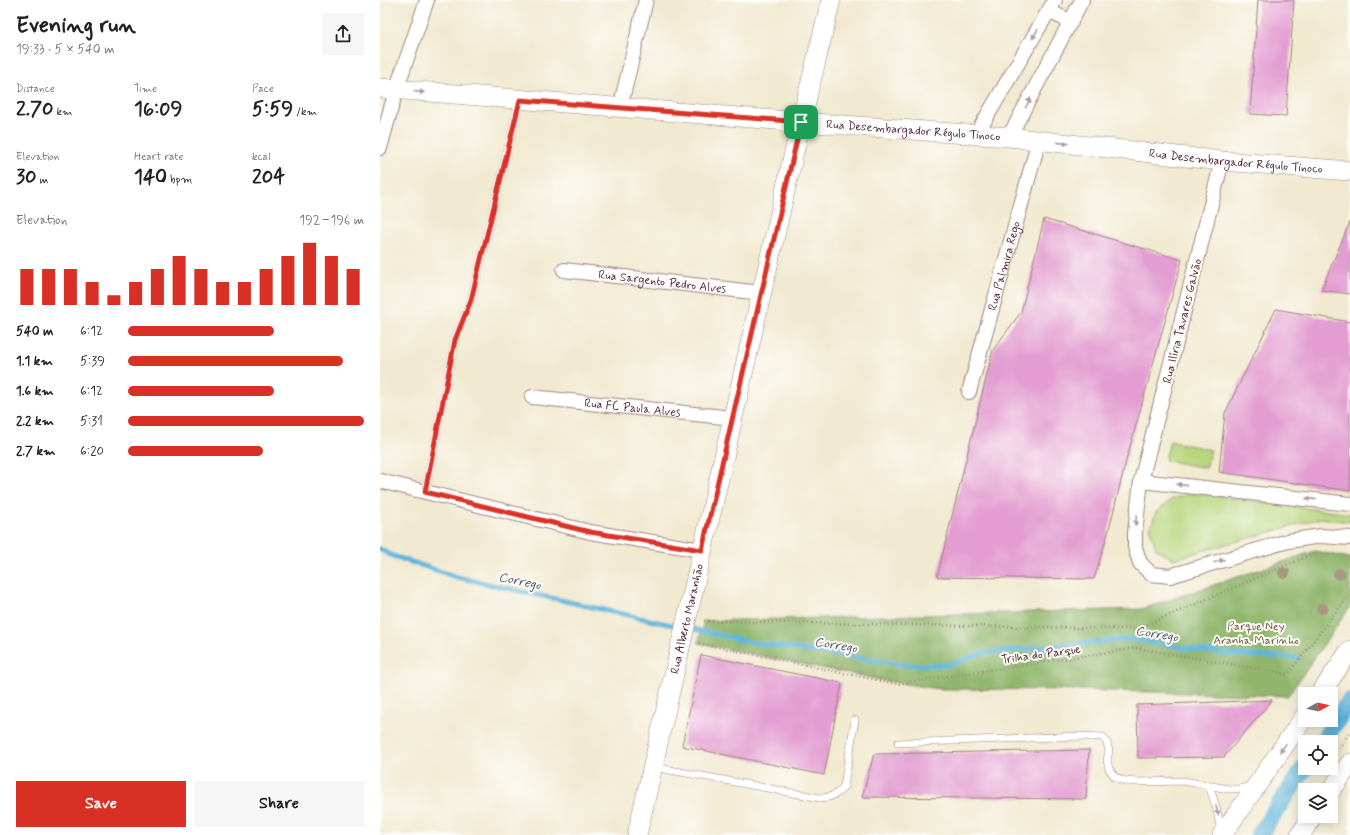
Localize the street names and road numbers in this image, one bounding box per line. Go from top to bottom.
street label: Rua Desembargador Régulo Tinoco [826,117,1001,145]
street label: Rua Desembargador Régulo Tinoco [1148,146,1323,178]
street label: Rua Palmira Rego [985,219,1025,313]
street label: Rua Ilíria Tavares Galvão [1160,257,1206,385]
street label: Rua Sargento Pedro Alves [597,267,727,298]
street label: Rua FC Paula Alves [583,396,682,421]
street label: Rua Alberto Maranhão [667,562,708,676]
street label: Trilha do Parque [1000,641,1082,668]

